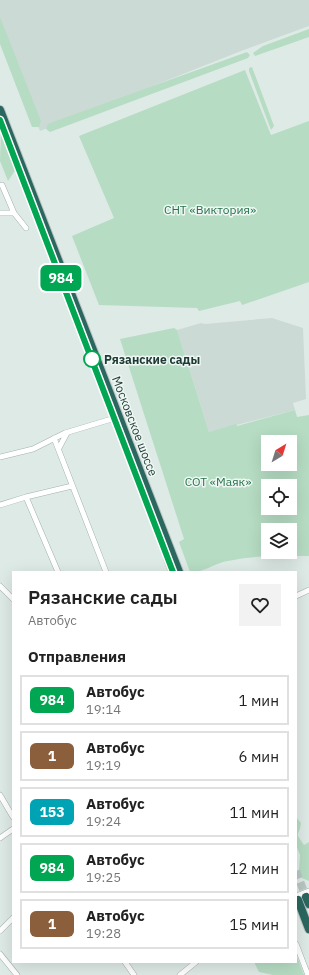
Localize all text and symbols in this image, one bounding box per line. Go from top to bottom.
park label: СНТ «Виктория» [164,202,256,217]
line badge: 984 [38,265,84,291]
text: 984 [48,269,74,287]
marker: Рязанские сады [83,350,101,368]
place label: Рязанские сады [104,352,200,367]
street label: Московское шоссе [109,374,161,478]
north arrow [261,435,297,471]
map controls [261,435,297,559]
park label: СОТ «Маяк» [185,474,251,489]
button: locate [261,479,297,515]
button: layers [261,523,297,559]
button: heart [239,584,281,626]
text: Рязанские сады [28,585,178,609]
text: Автобус [28,612,77,629]
text: Отправления [28,647,126,666]
text: Автобус [86,682,145,701]
text: 984 [39,691,65,709]
text: 1 мин [238,691,279,710]
text: 19:14 [86,701,121,718]
text: Автобус [86,738,145,757]
text: 1 [48,747,56,765]
text: 6 мин [238,747,279,766]
text: 19:19 [86,757,121,774]
text: Автобус [86,794,145,813]
text: 153 [39,803,65,821]
text: 11 мин [229,803,279,822]
text: 19:24 [86,813,121,830]
text: Автобус [86,850,145,869]
text: 984 [39,859,65,877]
text: 12 мин [229,859,279,878]
text: 19:25 [86,869,121,886]
text: Автобус [86,906,145,925]
text: 1 [48,915,56,933]
text: 15 мин [229,915,279,934]
text: 19:28 [86,925,121,942]

